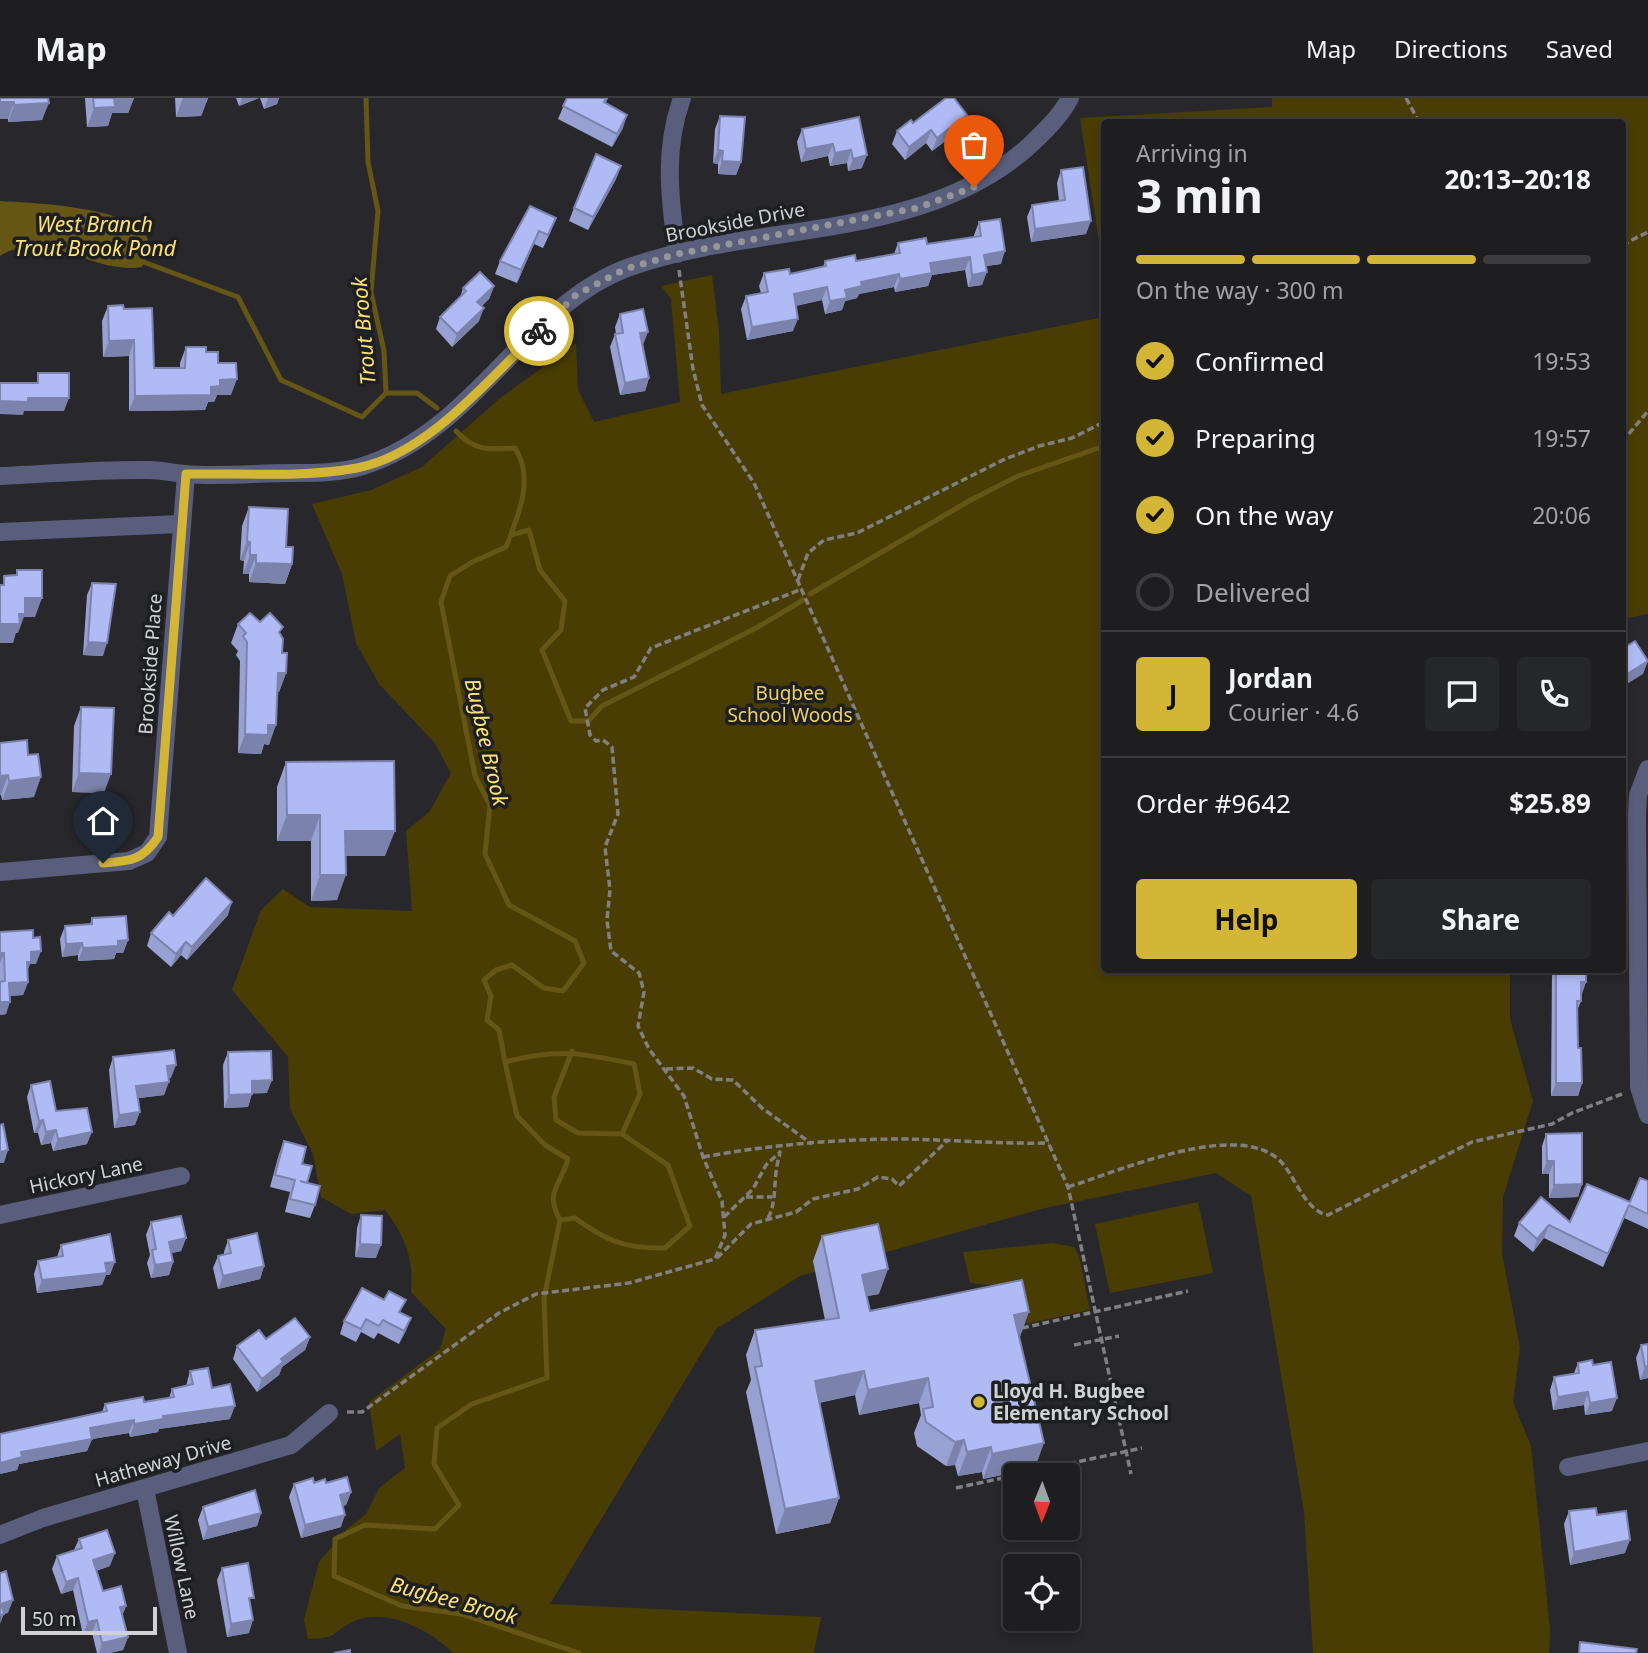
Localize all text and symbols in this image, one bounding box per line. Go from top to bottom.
text: Map [35,26,107,71]
text: Map [1306,32,1356,65]
text: Directions [1394,32,1508,65]
text: Saved [1546,32,1613,65]
pin [944,115,1004,187]
icon: bag [955,126,993,164]
text: Arriving in [1136,137,1248,169]
text: 20:13–20:18 [1444,161,1591,197]
text: 3 min [1136,164,1263,226]
street label: Brookside Drive [663,196,807,248]
water label: West Branch Trout Brook Pond [14,210,177,262]
water label: Trout Brook [344,274,382,386]
text: On the way · 300 m [1136,274,1343,306]
courier [504,296,574,366]
icon: bike [520,312,558,350]
icon: check [1136,342,1174,380]
text: Confirmed [1195,343,1325,379]
text: 19:53 [1532,345,1591,377]
icon: check [1136,419,1174,457]
text: Preparing [1195,420,1316,456]
text: 19:57 [1532,422,1591,454]
icon: check [1136,496,1174,534]
text: On the way [1195,497,1333,533]
text: 20:06 [1532,499,1591,531]
text: Delivered [1195,574,1311,610]
street label: Brookside Place [132,593,168,735]
button: chat [1425,657,1499,731]
button: phone [1517,657,1591,731]
text: Jordan [1228,660,1313,696]
water label: Bugbee Brook [459,675,516,810]
text: J [1169,676,1177,712]
park label: Bugbee School Woods [727,680,853,728]
text: Courier · 4.6 [1228,696,1359,728]
text: Order #9642 [1136,785,1291,821]
text: $25.89 [1509,785,1591,821]
pin [73,791,133,863]
icon: home [84,802,122,840]
button: Help [1136,879,1357,959]
button: Share [1371,879,1591,959]
street label: Hickory Lane [27,1150,145,1200]
place label: Lloyd H. Bugbee Elementary School [993,1378,1169,1426]
marker: Lloyd H. Bugbee Elementary School [971,1394,987,1410]
street label: Hatheway Drive [92,1429,234,1493]
north arrow [1003,1463,1080,1540]
map controls [1003,1463,1080,1631]
street label: Willow Lane [158,1512,206,1622]
button: locate [1003,1554,1080,1631]
water label: Bugbee Brook [388,1570,522,1631]
scale bar [21,1604,158,1636]
text: 50 m [32,1606,76,1632]

